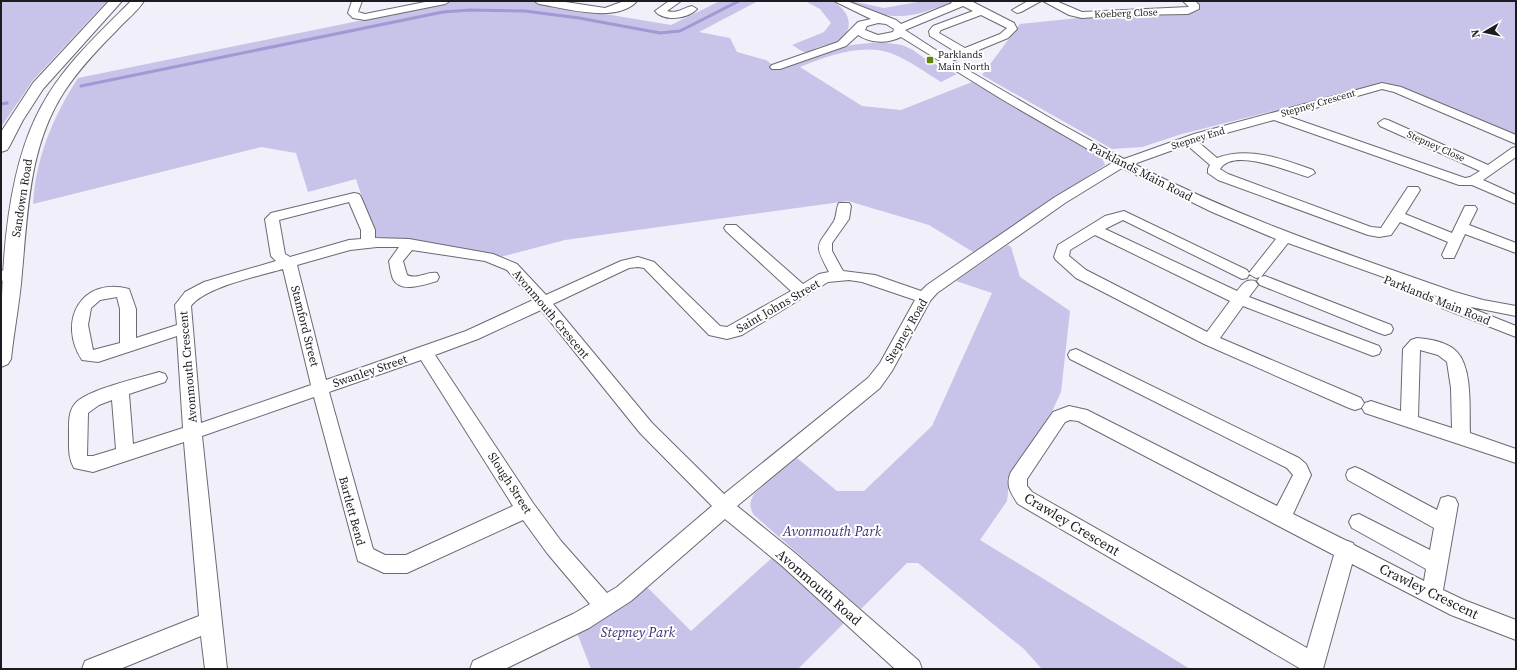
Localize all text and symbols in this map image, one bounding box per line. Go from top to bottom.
street label: Koeberg Close [1094,5,1158,21]
north arrow [1465,12,1505,52]
text: N [1468,28,1484,39]
place label: Parklands Main North [938,48,990,73]
marker: Parklands Main North [925,55,935,65]
street label: Stepney Crescent [1279,86,1357,120]
street label: Stepney End [1170,124,1227,152]
street label: Stepney Close [1405,127,1467,165]
street label: Parklands Main Road [1087,139,1195,205]
street label: Sandown Road [8,157,36,238]
street label: Avonmouth Crescent [509,266,593,362]
street label: Parklands Main Road [1381,271,1493,329]
street label: Saint Johns Street [733,276,823,336]
street label: Stamford Street [287,284,323,368]
street label: Stepney Road [881,296,931,366]
street label: Avonmouth Crescent [175,310,201,424]
street label: Swanley Street [331,351,409,391]
street label: Slough Street [484,449,536,517]
street label: Bartlett Bend [335,475,369,548]
street label: Crawley Crescent [1020,488,1124,561]
park label: Avonmouth Park [782,521,882,541]
street label: Avonmouth Road [772,544,866,630]
street label: Crawley Crescent [1376,558,1482,624]
park label: Stepney Park [601,622,676,642]

